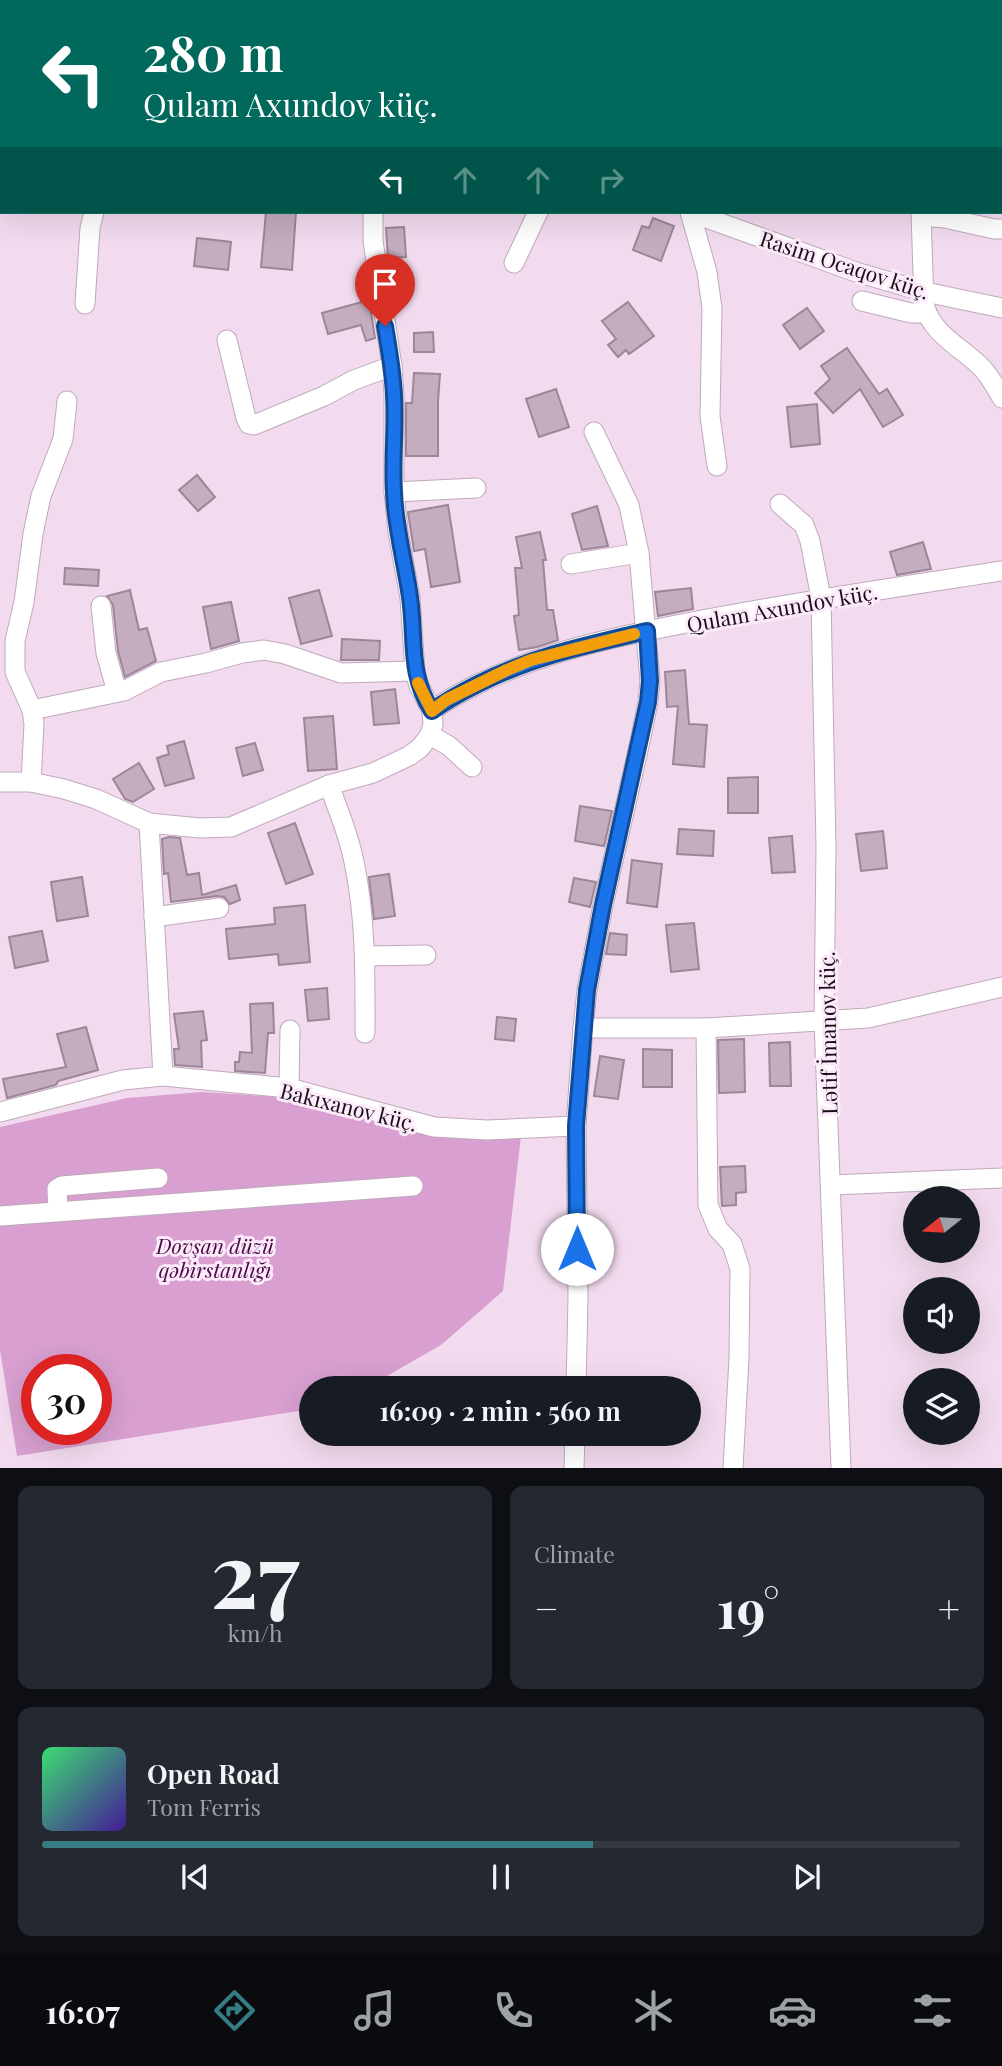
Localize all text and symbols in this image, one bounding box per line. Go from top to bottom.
text: 280 m [143,19,283,84]
icon: left [28,28,119,119]
text: Qulam Axundov küç. [143,82,438,125]
icon: left [373,161,411,199]
icon: ahead [446,161,484,199]
icon: ahead [519,161,557,199]
icon: right [592,161,630,199]
street label: Rasim Ocaqov küç. [757,223,933,305]
pin [355,254,415,326]
icon: arrive [366,265,404,303]
street label: Qulam Axundov küç. [684,576,880,638]
street label: Lətif İmanov küç. [812,951,842,1115]
street label: Bakıxanov küç. [278,1075,420,1137]
north arrow [903,1186,980,1264]
map controls [903,1186,980,1445]
position arrow [540,1212,614,1286]
park label: Dovşan düzü qəbirstanlığı [155,1231,274,1283]
button: sound [903,1277,980,1354]
speed limit sign: 30 [21,1354,112,1445]
button: layers [903,1368,980,1445]
text: 16:09 · 2 min · 560 m [379,1393,621,1428]
text: 27 [211,1511,300,1632]
text: Climate [534,1538,615,1569]
text: 19° [717,1573,780,1642]
text: − [534,1582,559,1633]
text: + [938,1582,960,1633]
text: km/h [227,1617,283,1648]
text: Open Road [147,1756,280,1791]
text: Tom Ferris [147,1791,261,1822]
icon: previous [176,1858,214,1896]
icon: pause [482,1858,520,1896]
icon: next [788,1858,826,1896]
icon: directions [210,1986,259,2035]
icon: music [350,1986,399,2035]
icon: phone [489,1986,538,2035]
icon: climate [629,1986,678,2035]
icon: car [768,1986,817,2035]
icon: filters [908,1986,957,2035]
text: 16:07 [45,1989,120,2032]

